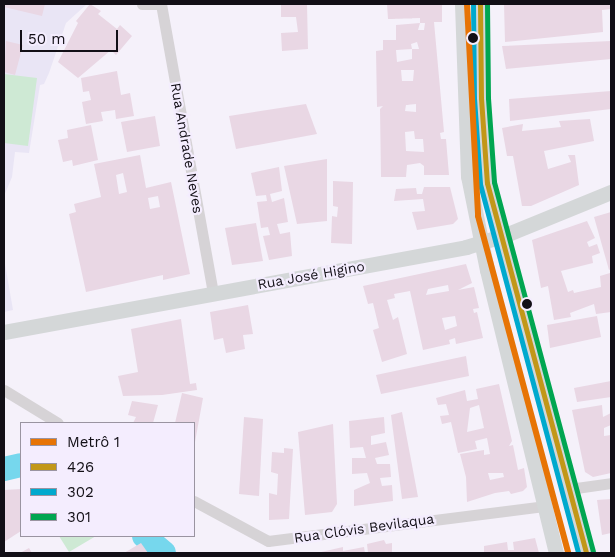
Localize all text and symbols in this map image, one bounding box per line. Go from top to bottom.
scale bar [22,20,120,52]
text: 50 m [28,30,65,48]
unlabelled marker [468,33,478,43]
street label: Rua Andrade Neves [167,81,207,215]
street label: Rua José Higino [256,257,366,293]
unlabelled marker [522,299,532,309]
legend [20,422,195,537]
text: Metrô 1 [67,433,120,451]
text: 426 [67,458,94,476]
text: 302 [67,483,94,501]
text: 301 [67,508,91,526]
street label: Rua Clóvis Bevilaqua [293,510,435,546]

